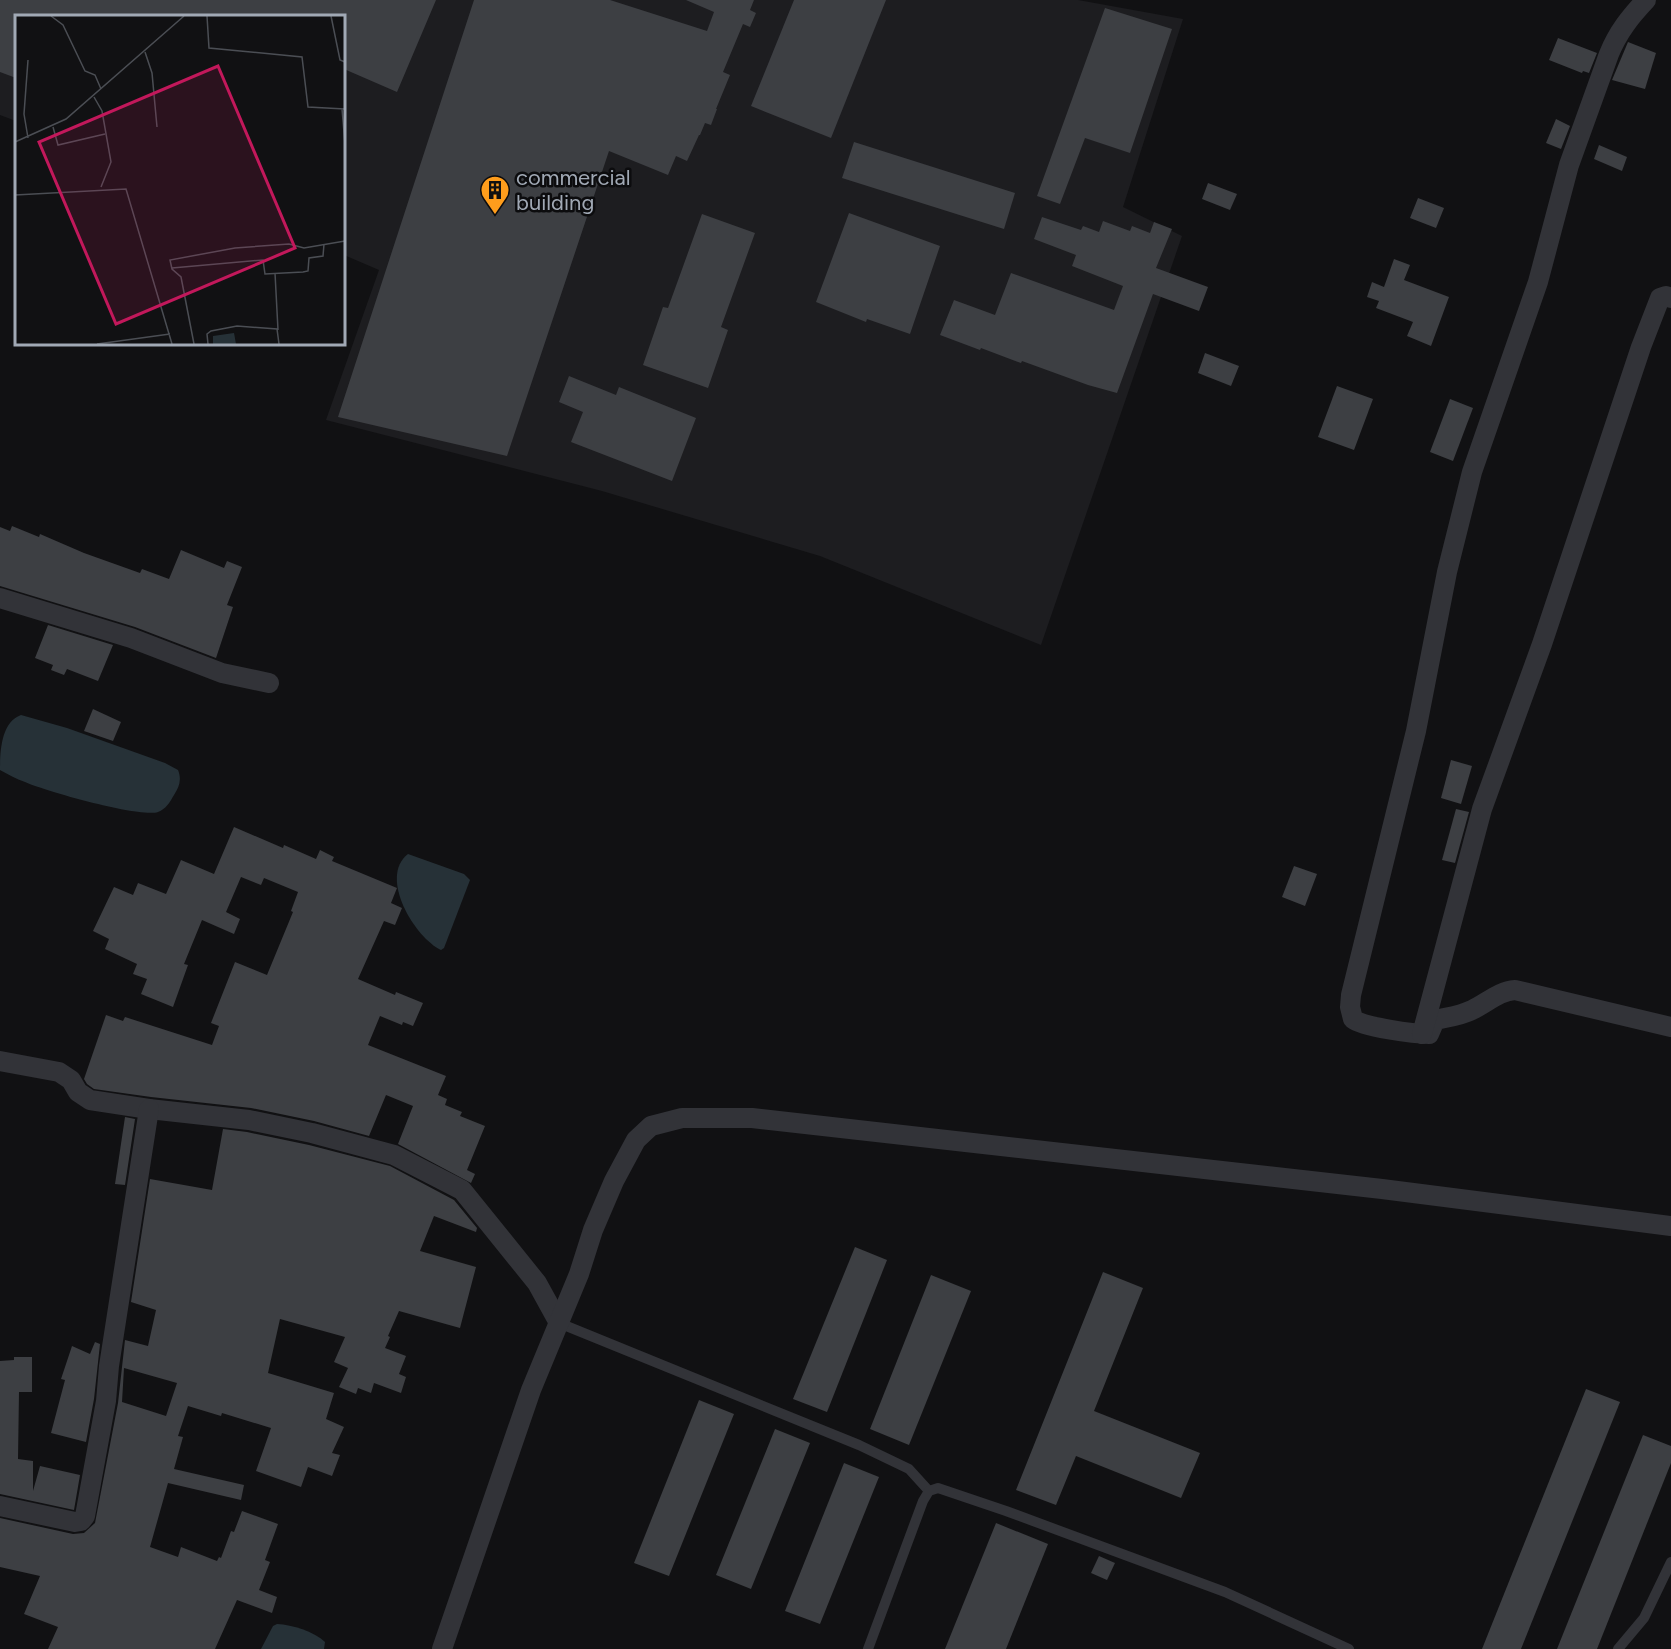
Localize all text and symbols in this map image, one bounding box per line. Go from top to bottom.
inset map [15,15,345,345]
place label: commercial building [516,164,631,216]
building icon: commercial building [479,174,511,216]

